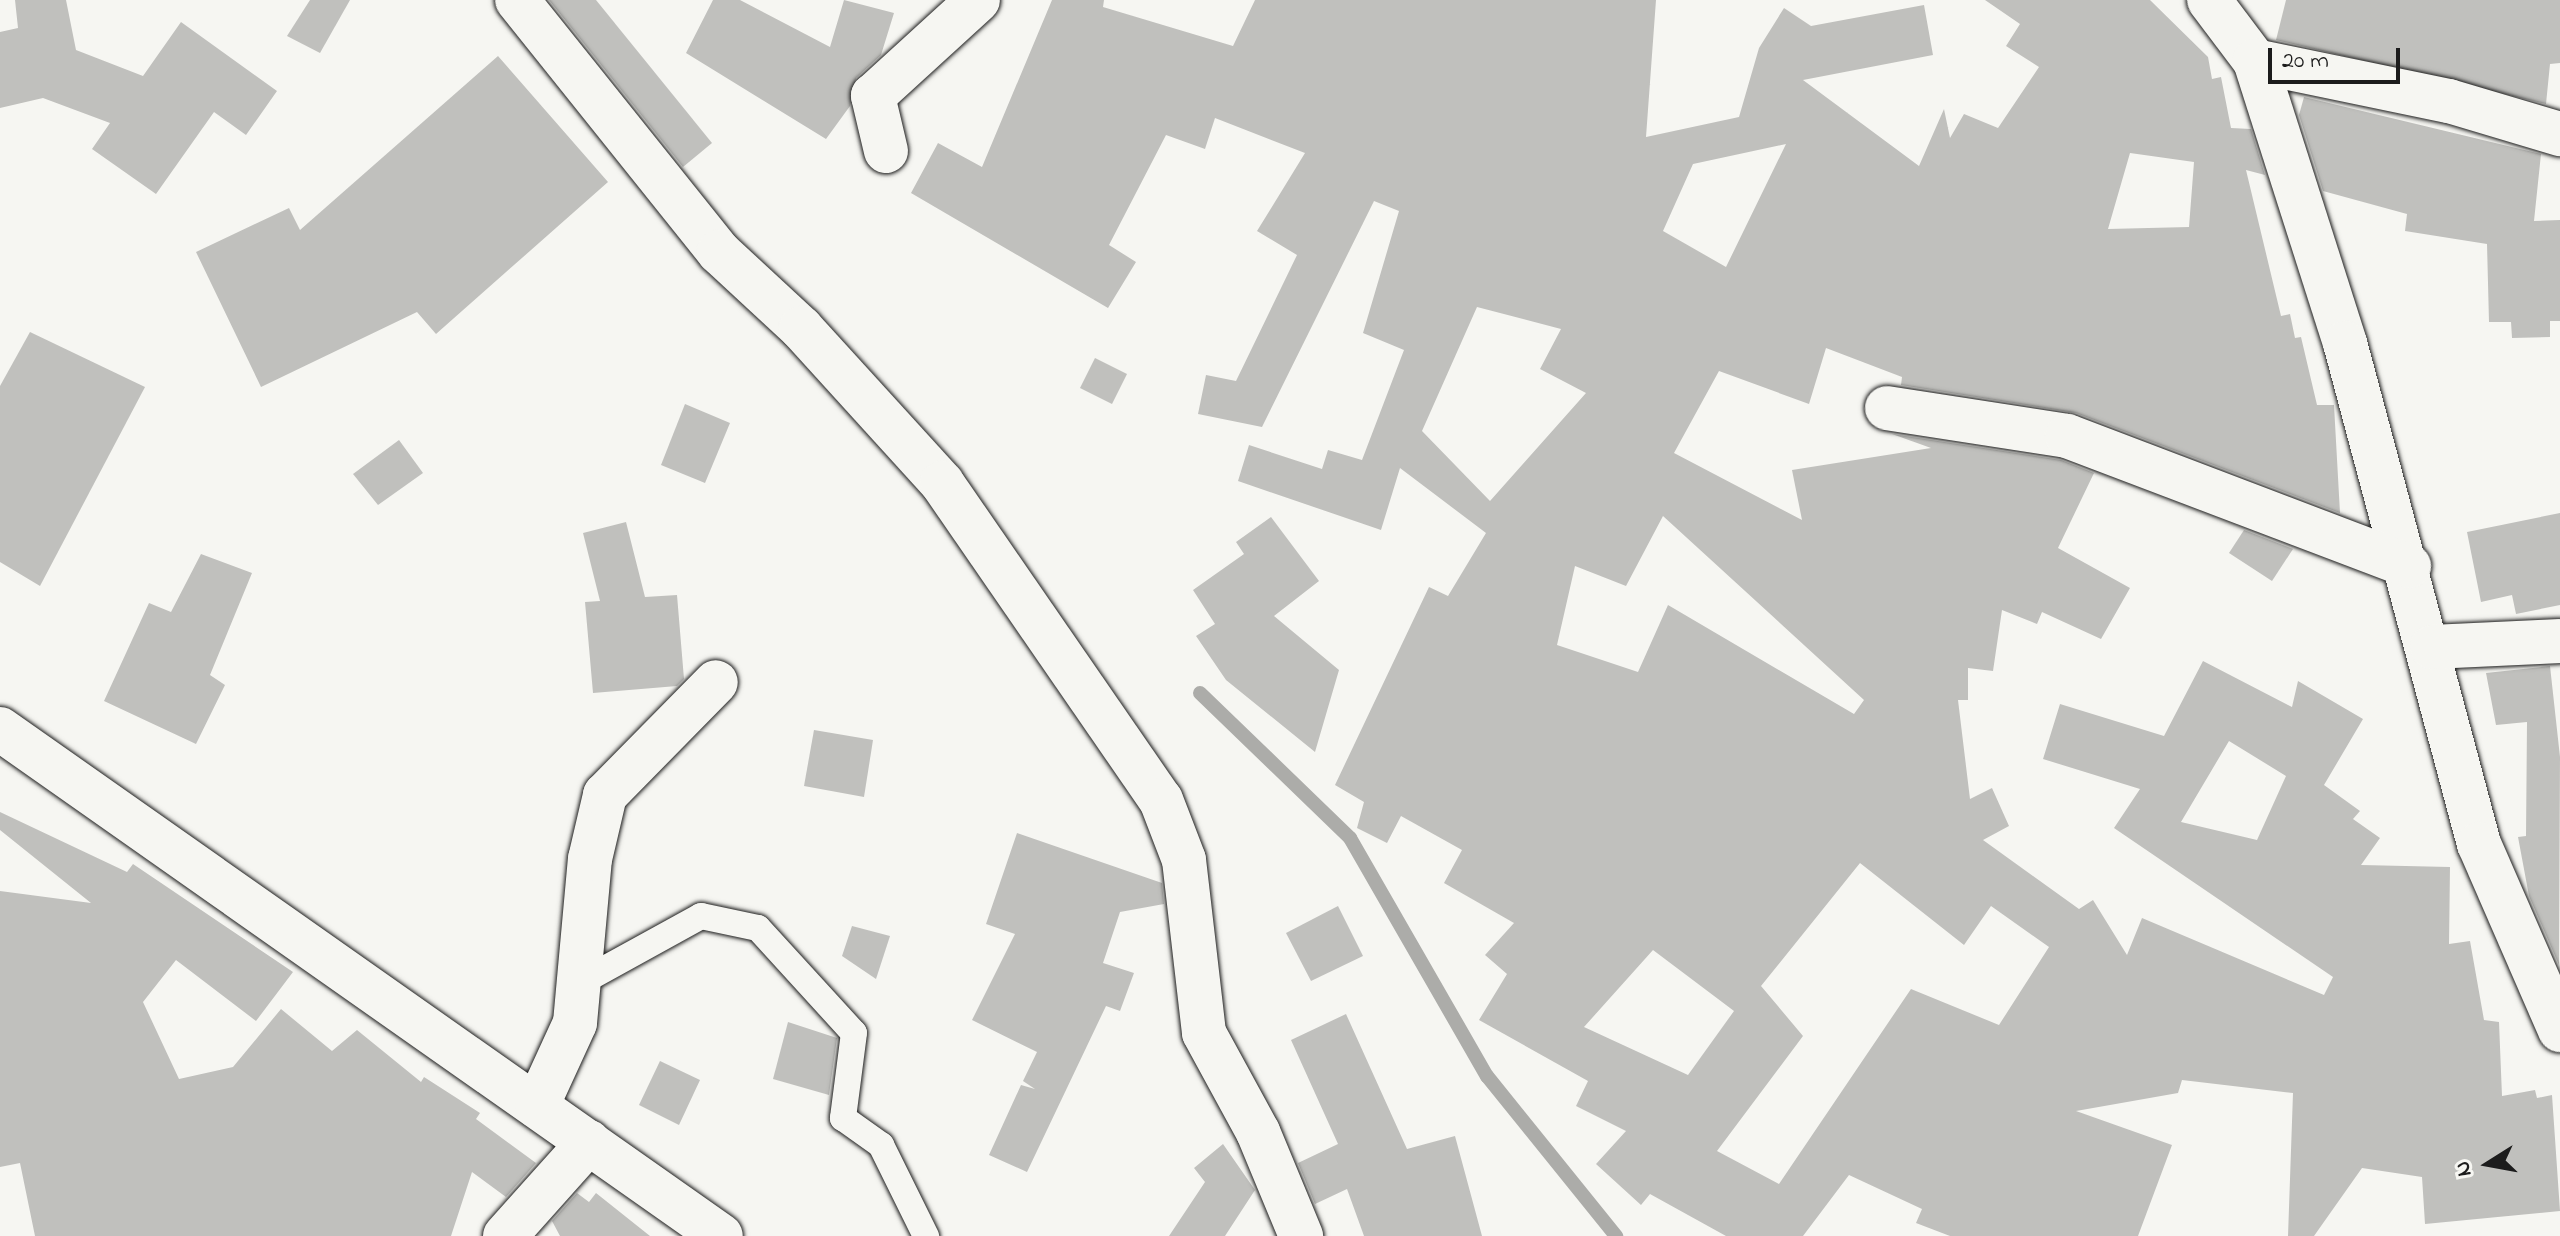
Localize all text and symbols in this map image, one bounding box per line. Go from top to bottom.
scale bar [2272,32,2404,82]
text: 20 m [2282,44,2329,79]
north arrow [2448,1124,2528,1204]
text: N [2447,1158,2482,1179]

